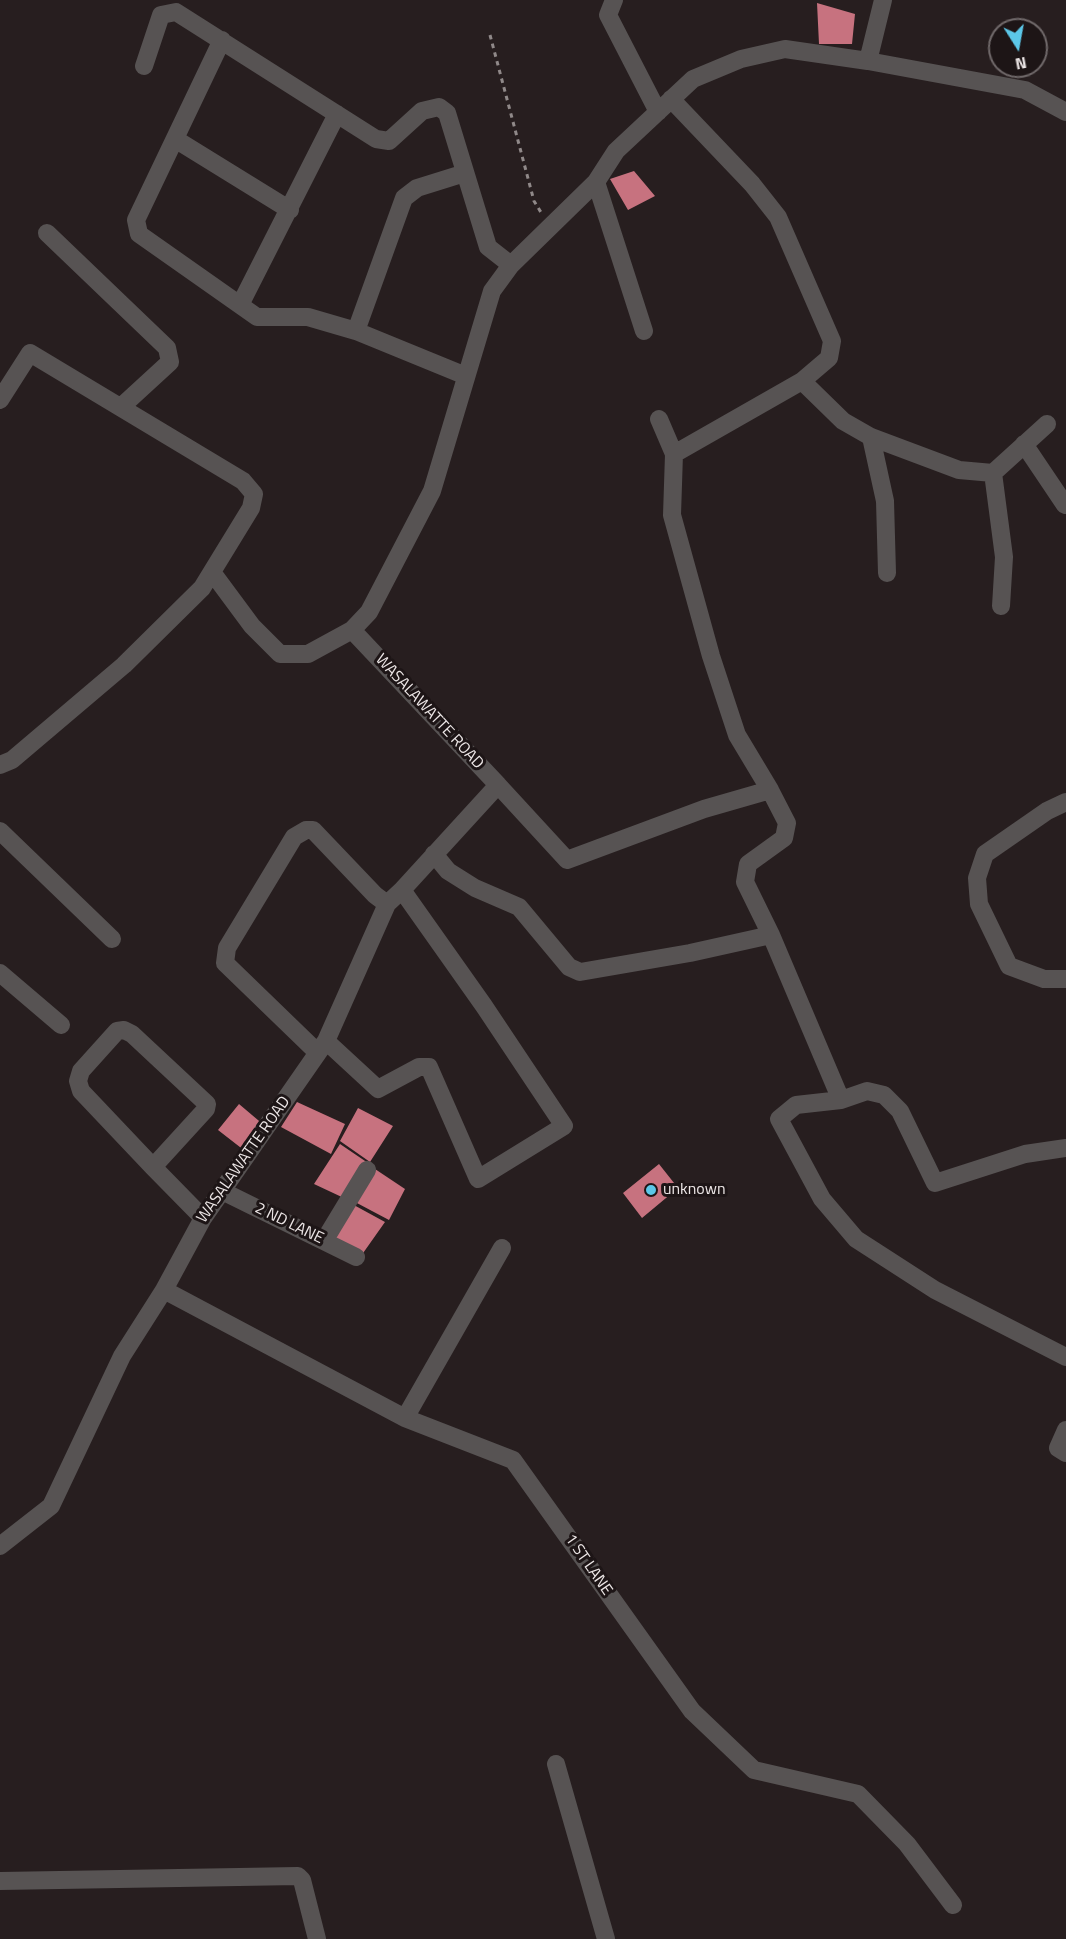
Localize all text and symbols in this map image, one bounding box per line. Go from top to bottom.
north arrow [988,18,1048,78]
text: N [1013,51,1029,77]
street label: WASALAWATTE ROAD [371,651,487,773]
street label: WASALAWATTE ROAD [193,1093,295,1227]
place label: unknown [663,1180,725,1200]
marker: unknown [644,1183,658,1197]
street label: 2 ND LANE [252,1199,326,1249]
street label: 1 ST LANE [560,1531,616,1599]

